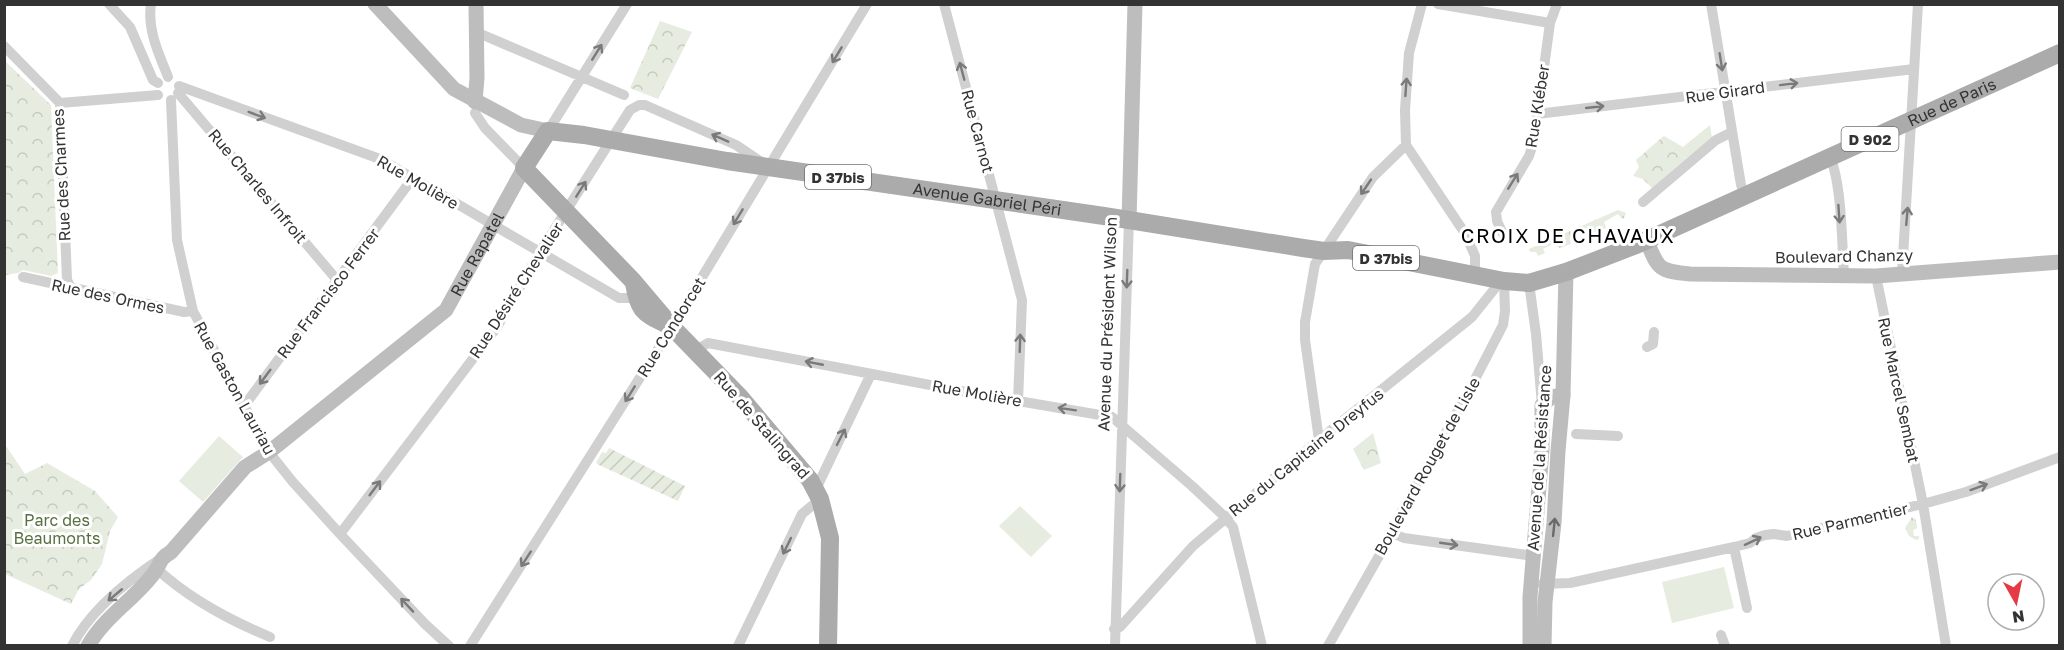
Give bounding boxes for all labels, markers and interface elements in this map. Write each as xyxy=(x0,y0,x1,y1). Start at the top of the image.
one-way arrow xyxy=(592,44,604,61)
one-way arrow xyxy=(831,46,843,63)
one-way arrow xyxy=(1715,52,1726,72)
one-way arrow xyxy=(956,62,967,81)
street label: Rue Kléber xyxy=(1521,63,1553,149)
street label: Rue de Paris xyxy=(1904,73,1999,131)
one-way arrow xyxy=(1401,77,1412,97)
street label: Rue Girard xyxy=(1684,77,1766,107)
one-way arrow xyxy=(1778,78,1798,89)
street label: Rue Carnot xyxy=(957,87,999,175)
one-way arrow xyxy=(1585,102,1605,113)
street label: Rue des Charmes xyxy=(48,108,74,242)
one-way arrow xyxy=(247,110,266,121)
street label: Rue Charles Infroit xyxy=(204,125,312,247)
road number: D 902 xyxy=(1842,127,1898,151)
one-way arrow xyxy=(711,132,729,143)
street label: Rue Molière xyxy=(374,151,462,213)
road number: D 37bis xyxy=(805,165,871,189)
one-way arrow xyxy=(1507,173,1520,190)
street label: Avenue Gabriel Péri xyxy=(912,178,1063,220)
one-way arrow xyxy=(1360,179,1372,195)
one-way arrow xyxy=(575,181,587,198)
one-way arrow xyxy=(1834,204,1845,224)
one-way arrow xyxy=(1901,206,1912,226)
one-way arrow xyxy=(732,208,744,225)
street label: Rue Rapatel xyxy=(446,209,508,300)
street label: Avenue du Président Wilson xyxy=(1093,216,1121,432)
street label: Rue Désiré Chevalier xyxy=(465,218,567,362)
district label: CROIX DE CHAVAUX xyxy=(1461,223,1675,247)
street label: Rue Francisco Ferrer xyxy=(272,224,384,362)
street label: Boulevard Chanzy xyxy=(1775,245,1913,267)
road number: D 37bis xyxy=(1353,246,1419,270)
one-way arrow xyxy=(1121,268,1132,288)
street label: Rue Condorcet xyxy=(632,273,710,381)
street label: Rue des Ormes xyxy=(50,274,166,318)
street label: Rue Marcel Sembat xyxy=(1874,315,1924,465)
street label: Rue Gaston Lauriau xyxy=(190,318,280,458)
one-way arrow xyxy=(1015,333,1026,353)
one-way arrow xyxy=(805,357,824,368)
street label: Avenue de la Résistance xyxy=(1523,364,1555,552)
street label: Rue de Stalingrad xyxy=(710,367,814,483)
one-way arrow xyxy=(259,369,271,385)
street label: Boulevard Rouget de Lisle xyxy=(1370,374,1484,558)
street label: Rue Molière xyxy=(930,375,1024,411)
street label: Rue du Capitaine Dreyfus xyxy=(1225,383,1387,521)
one-way arrow xyxy=(623,385,635,402)
one-way arrow xyxy=(1058,403,1078,414)
one-way arrow xyxy=(836,428,848,446)
one-way arrow xyxy=(1114,473,1126,493)
one-way arrow xyxy=(369,480,381,496)
one-way arrow xyxy=(1969,481,1988,492)
street label: Rue Parmentier xyxy=(1790,498,1910,544)
park label: Parc des Beaumonts xyxy=(13,510,101,548)
one-way arrow xyxy=(1549,517,1560,537)
one-way arrow xyxy=(1743,534,1761,546)
one-way arrow xyxy=(780,536,792,554)
one-way arrow xyxy=(1439,539,1459,550)
one-way arrow xyxy=(520,550,532,567)
north arrow xyxy=(1986,572,2046,632)
one-way arrow xyxy=(108,588,123,602)
one-way arrow xyxy=(400,598,414,613)
text: N xyxy=(2011,606,2026,628)

